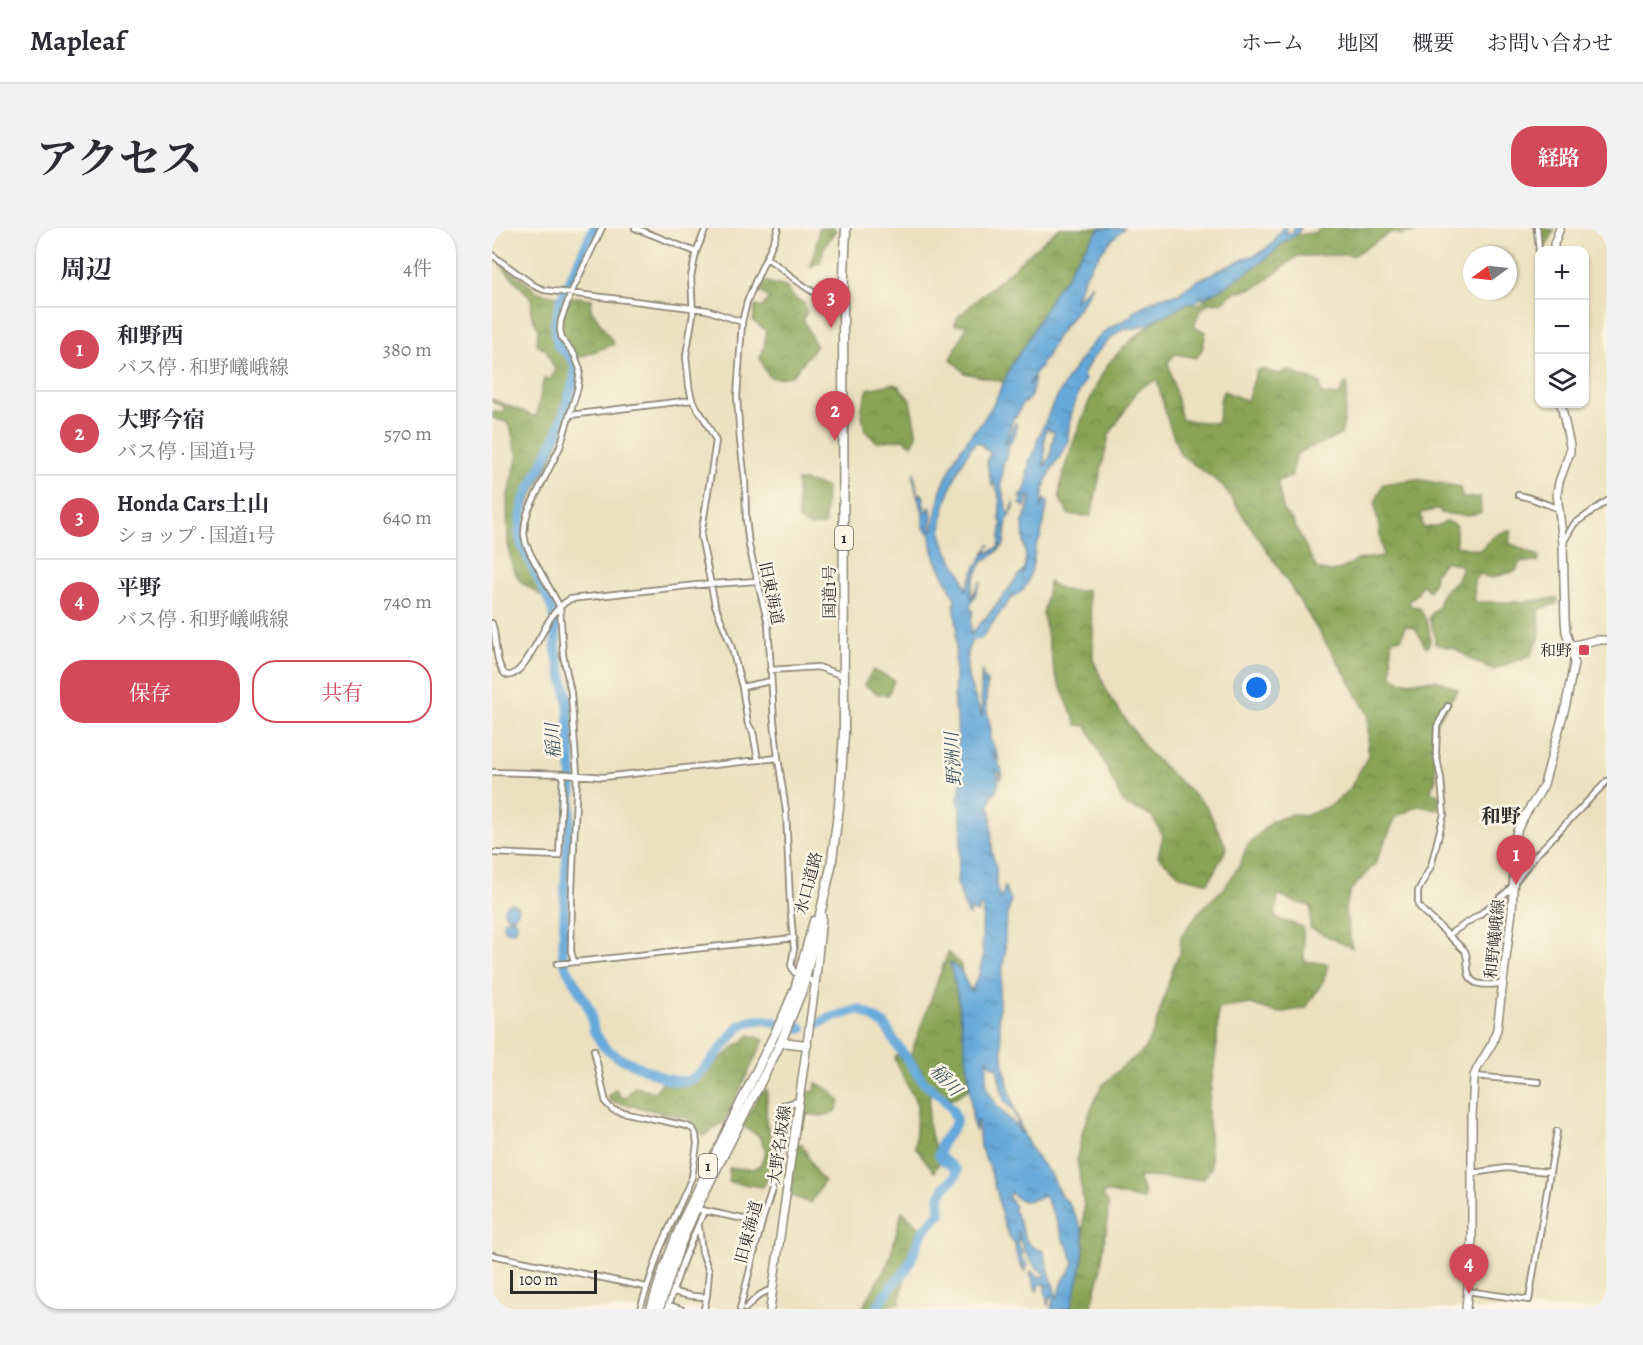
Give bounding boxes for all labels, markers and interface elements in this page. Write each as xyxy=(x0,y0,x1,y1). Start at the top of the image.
text: Mapleaf xyxy=(30,22,125,60)
text: ホーム xyxy=(1241,29,1304,57)
text: 地図 xyxy=(1337,29,1379,57)
text: 概要 xyxy=(1412,29,1454,57)
text: お問い合わせ xyxy=(1487,29,1613,57)
button: 経路 xyxy=(1511,126,1607,187)
text: アクセス xyxy=(36,130,203,187)
north arrow xyxy=(1463,246,1517,300)
map controls xyxy=(1535,246,1589,408)
button: + xyxy=(1535,246,1589,300)
text: 周辺 xyxy=(60,252,112,287)
text: 4件 xyxy=(403,255,432,282)
pin: 3 xyxy=(812,279,850,328)
button: − xyxy=(1535,300,1589,354)
text: 和野西 xyxy=(117,321,183,351)
text: 1 xyxy=(76,336,83,363)
text: 380 m xyxy=(383,336,432,363)
text: バス停 · 和野嶬峨線 xyxy=(117,354,289,381)
button: layers xyxy=(1535,354,1589,408)
pin: 2 xyxy=(816,392,854,441)
text: 大野今宿 xyxy=(117,405,205,435)
text: 2 xyxy=(75,420,84,447)
text: 570 m xyxy=(384,420,432,447)
text: バス停 · 国道1号 xyxy=(117,438,256,465)
text: Honda Cars土山 xyxy=(117,489,269,519)
text: 3 xyxy=(75,504,84,531)
text: 640 m xyxy=(382,504,432,531)
text: ショップ · 国道1号 xyxy=(117,522,275,549)
road number: 1 xyxy=(835,526,853,550)
street label: 旧東海道 xyxy=(754,560,788,627)
street label: 国道1号 xyxy=(819,565,841,619)
text: 平野 xyxy=(117,573,161,603)
text: 4 xyxy=(75,588,84,615)
text: 740 m xyxy=(383,588,432,615)
text: バス停 · 和野嶬峨線 xyxy=(117,606,289,633)
place label: 和野 xyxy=(1540,640,1572,662)
marker: 和野 xyxy=(1577,643,1591,657)
button: 保存 xyxy=(60,660,240,723)
button: 共有 xyxy=(252,660,432,723)
your location xyxy=(1242,673,1271,702)
water label: 稲川 xyxy=(540,720,566,760)
water label: 野洲川 xyxy=(939,729,966,787)
district label: 和野 xyxy=(1481,803,1521,830)
pin: 1 xyxy=(1496,836,1536,885)
street label: 水口道路 xyxy=(790,849,828,917)
street label: 和野嶬峨線 xyxy=(1480,898,1510,980)
water label: 稲川 xyxy=(925,1059,968,1103)
street label: 大野名坂線 xyxy=(764,1104,796,1186)
road number: 1 xyxy=(699,1154,717,1178)
street label: 旧東海道 xyxy=(730,1198,768,1266)
pin: 4 xyxy=(1450,1244,1488,1294)
scale bar xyxy=(510,1267,597,1294)
text: 100 m xyxy=(519,1269,558,1291)

